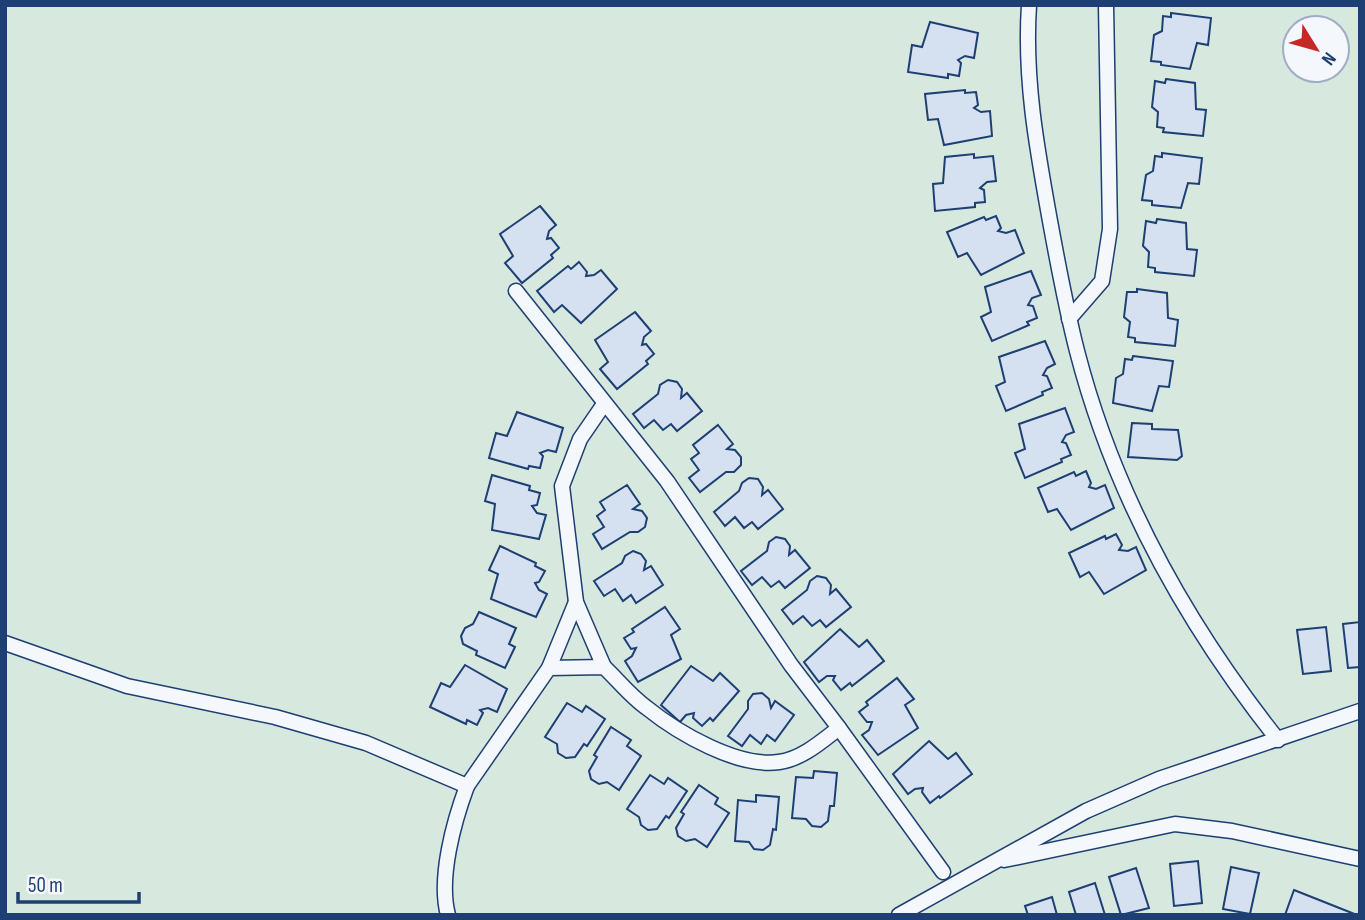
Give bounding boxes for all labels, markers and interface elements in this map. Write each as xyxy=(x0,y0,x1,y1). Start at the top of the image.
north arrow xyxy=(1281,14,1351,84)
text: N xyxy=(1316,47,1341,69)
scale bar xyxy=(18,860,138,904)
text: 50 m xyxy=(28,873,63,898)

